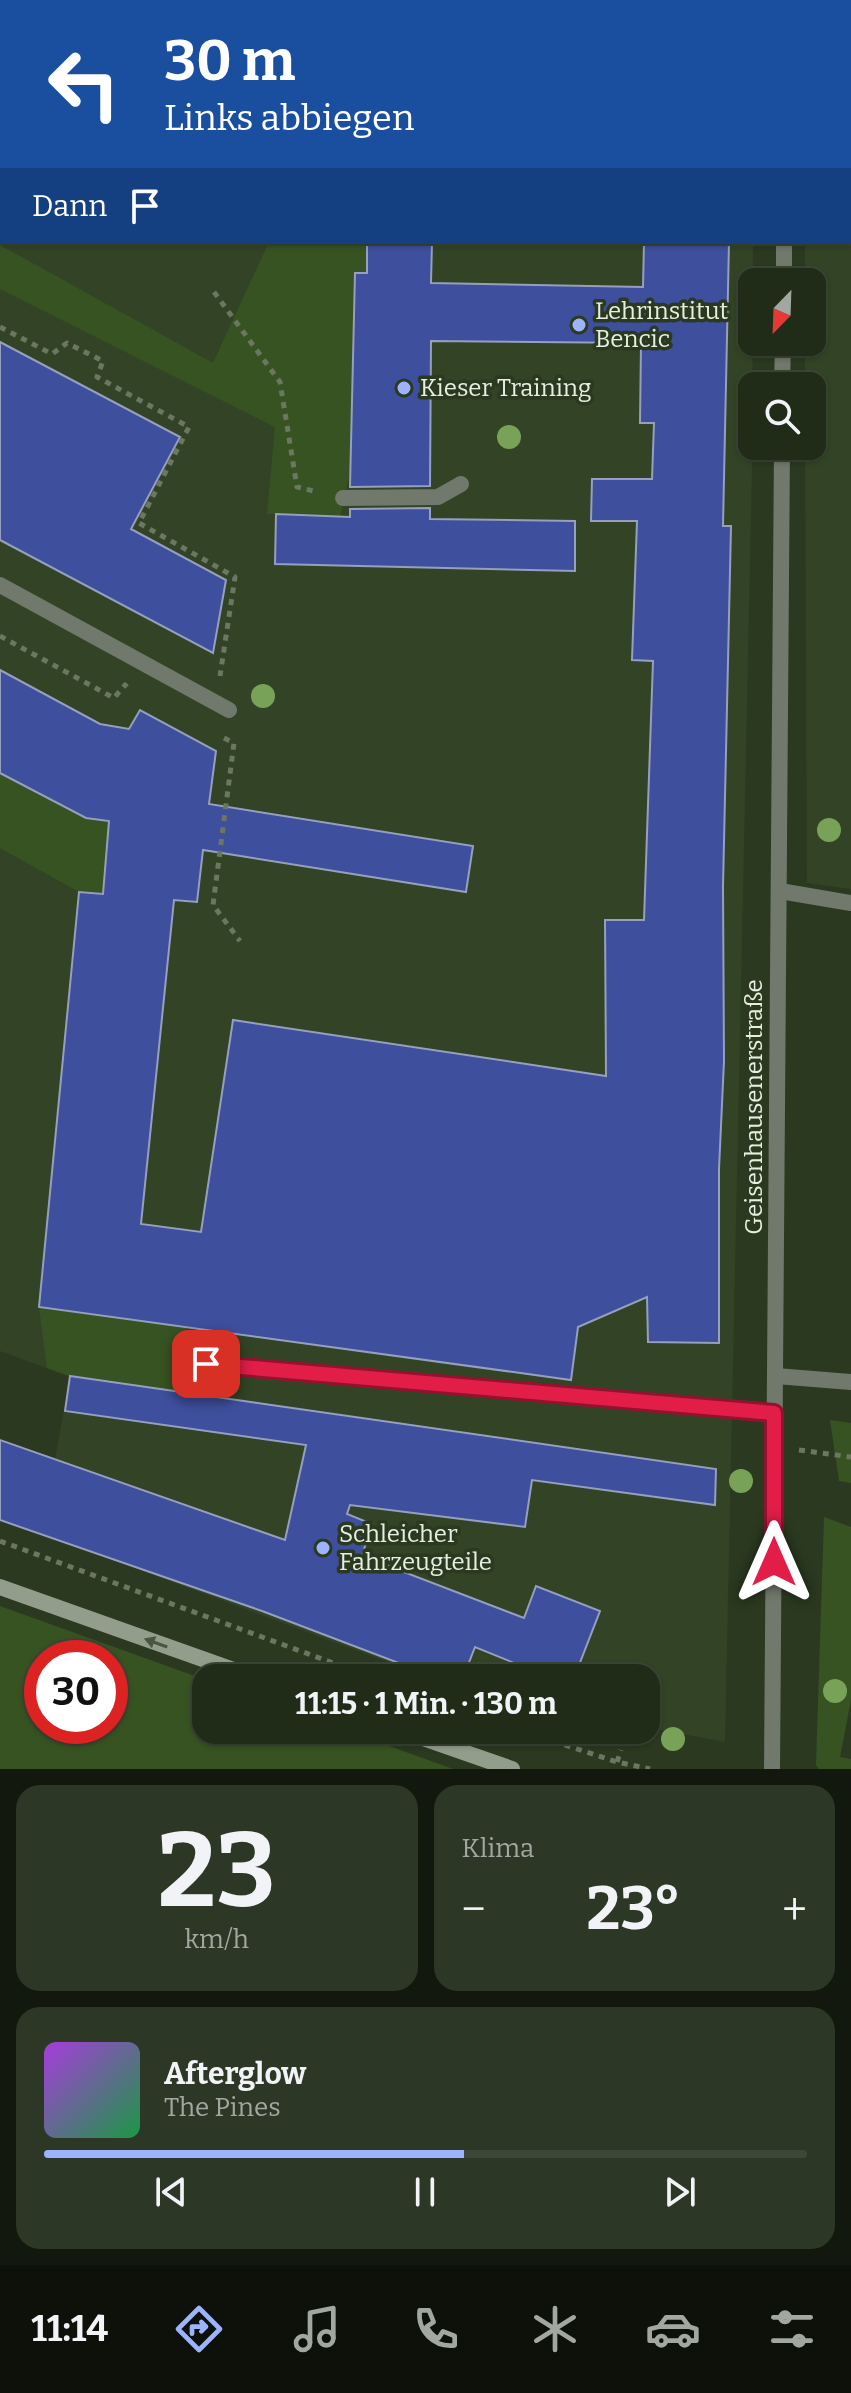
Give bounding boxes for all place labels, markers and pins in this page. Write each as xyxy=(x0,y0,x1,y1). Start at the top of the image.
place label: Lehrinstitut Bencic xyxy=(595,297,729,353)
marker: Lehrinstitut Bencic xyxy=(570,316,588,334)
place label: Kieser Training xyxy=(420,374,591,402)
marker: Kieser Training xyxy=(395,379,413,397)
pin xyxy=(172,1330,240,1398)
place label: Schleicher Fahrzeugteile xyxy=(339,1520,492,1576)
marker: Schleicher Fahrzeugteile xyxy=(314,1539,332,1557)

